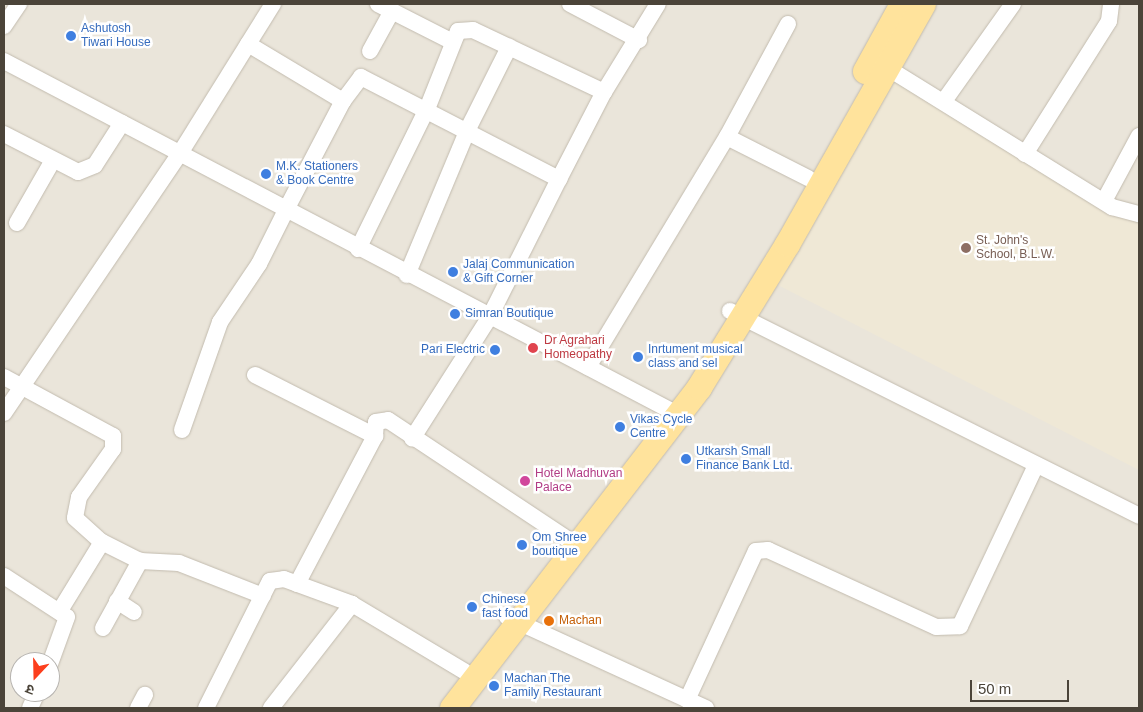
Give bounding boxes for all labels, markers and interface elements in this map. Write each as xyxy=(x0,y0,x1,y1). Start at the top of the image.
place label: Ashutosh Tiwari House xyxy=(81,22,151,50)
marker: Ashutosh Tiwari House xyxy=(65,30,77,42)
place label: M.K. Stationers & Book Centre xyxy=(276,160,358,188)
marker: M.K. Stationers & Book Centre xyxy=(260,168,272,180)
place label: St. John's School, B.L.W. xyxy=(976,234,1055,262)
marker: St. John's School, B.L.W. xyxy=(960,242,972,254)
place label: Jalaj Communication & Gift Corner xyxy=(463,258,574,286)
marker: Jalaj Communication & Gift Corner xyxy=(447,266,459,278)
place label: Simran Boutique xyxy=(465,307,554,321)
marker: Simran Boutique xyxy=(449,308,461,320)
place label: Dr Agrahari Homeopathy xyxy=(544,334,612,362)
marker: Dr Agrahari Homeopathy xyxy=(526,341,540,355)
place label: Pari Electric xyxy=(421,343,485,357)
place label: Inrtument musical class and sel xyxy=(648,343,743,371)
marker: Pari Electric xyxy=(489,344,501,356)
marker: Inrtument musical class and sel xyxy=(632,351,644,363)
place label: Vikas Cycle Centre xyxy=(630,413,692,441)
marker: Vikas Cycle Centre xyxy=(614,421,626,433)
place label: Utkarsh Small Finance Bank Ltd. xyxy=(696,445,793,473)
marker: Utkarsh Small Finance Bank Ltd. xyxy=(680,453,692,465)
place label: Hotel Madhuvan Palace xyxy=(535,467,622,495)
marker: Hotel Madhuvan Palace xyxy=(519,475,531,487)
place label: Om Shree boutique xyxy=(532,531,587,559)
marker: Om Shree boutique xyxy=(516,539,528,551)
place label: Chinese fast food xyxy=(482,593,528,621)
marker: Chinese fast food xyxy=(466,601,478,613)
place label: Machan xyxy=(559,614,602,628)
marker: Machan xyxy=(543,615,555,627)
north arrow xyxy=(10,652,60,702)
scale bar xyxy=(973,670,1072,702)
place label: Machan The Family Restaurant xyxy=(504,672,601,700)
marker: Machan The Family Restaurant xyxy=(488,680,500,692)
text: 50 m xyxy=(978,680,1011,697)
text: उ xyxy=(23,681,37,699)

